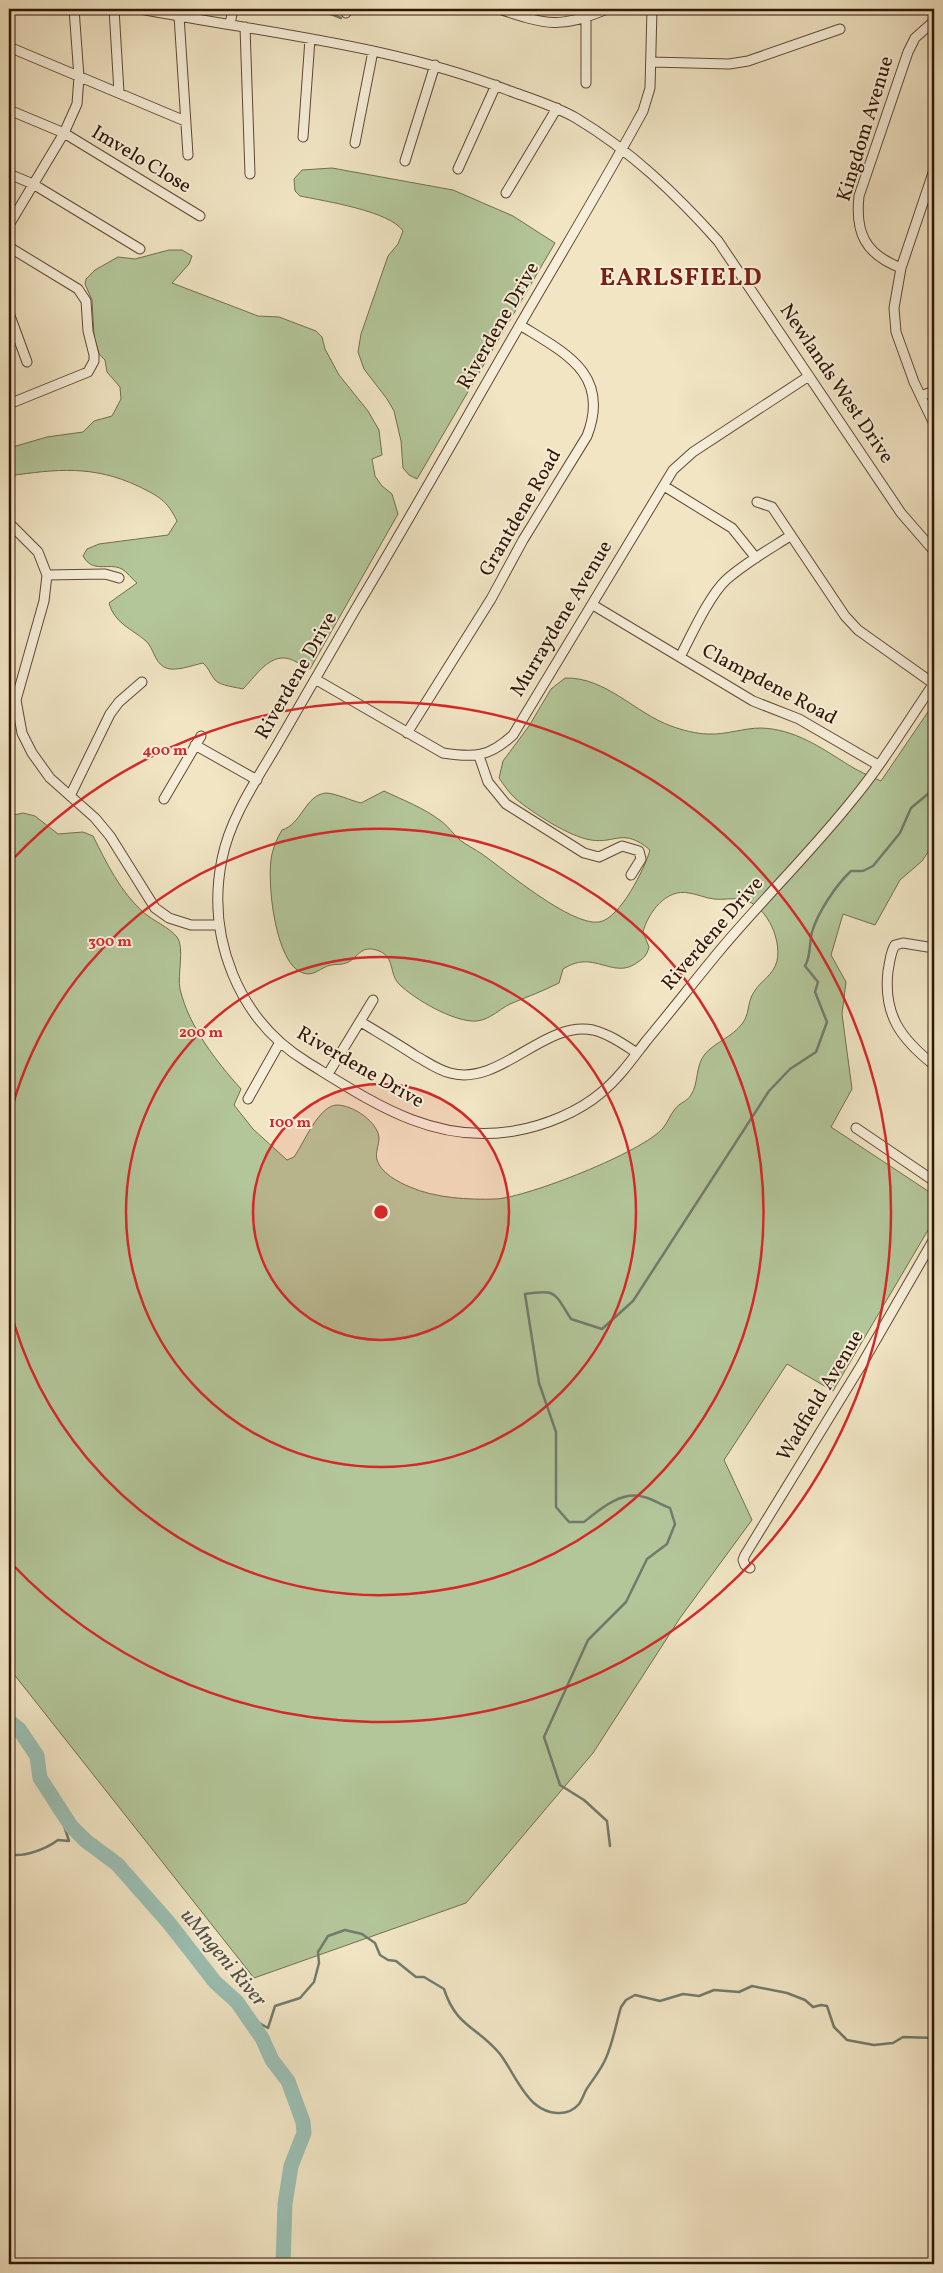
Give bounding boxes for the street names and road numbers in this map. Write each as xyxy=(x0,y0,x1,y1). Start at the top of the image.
street label: Kingdom Avenue xyxy=(831,53,901,205)
street label: Imvelo Close xyxy=(86,119,196,201)
street label: Riverdene Drive xyxy=(451,257,547,395)
street label: Newlands West Drive xyxy=(772,299,900,469)
street label: Grantdene Road xyxy=(473,444,569,582)
street label: Murraydene Avenue xyxy=(504,536,620,702)
street label: Riverdene Drive xyxy=(249,607,345,745)
street label: Clampdene Road xyxy=(696,638,842,732)
street label: Riverdene Drive xyxy=(656,871,770,997)
street label: Riverdene Drive xyxy=(291,1020,429,1116)
street label: Wadfield Avenue xyxy=(771,1325,871,1467)

